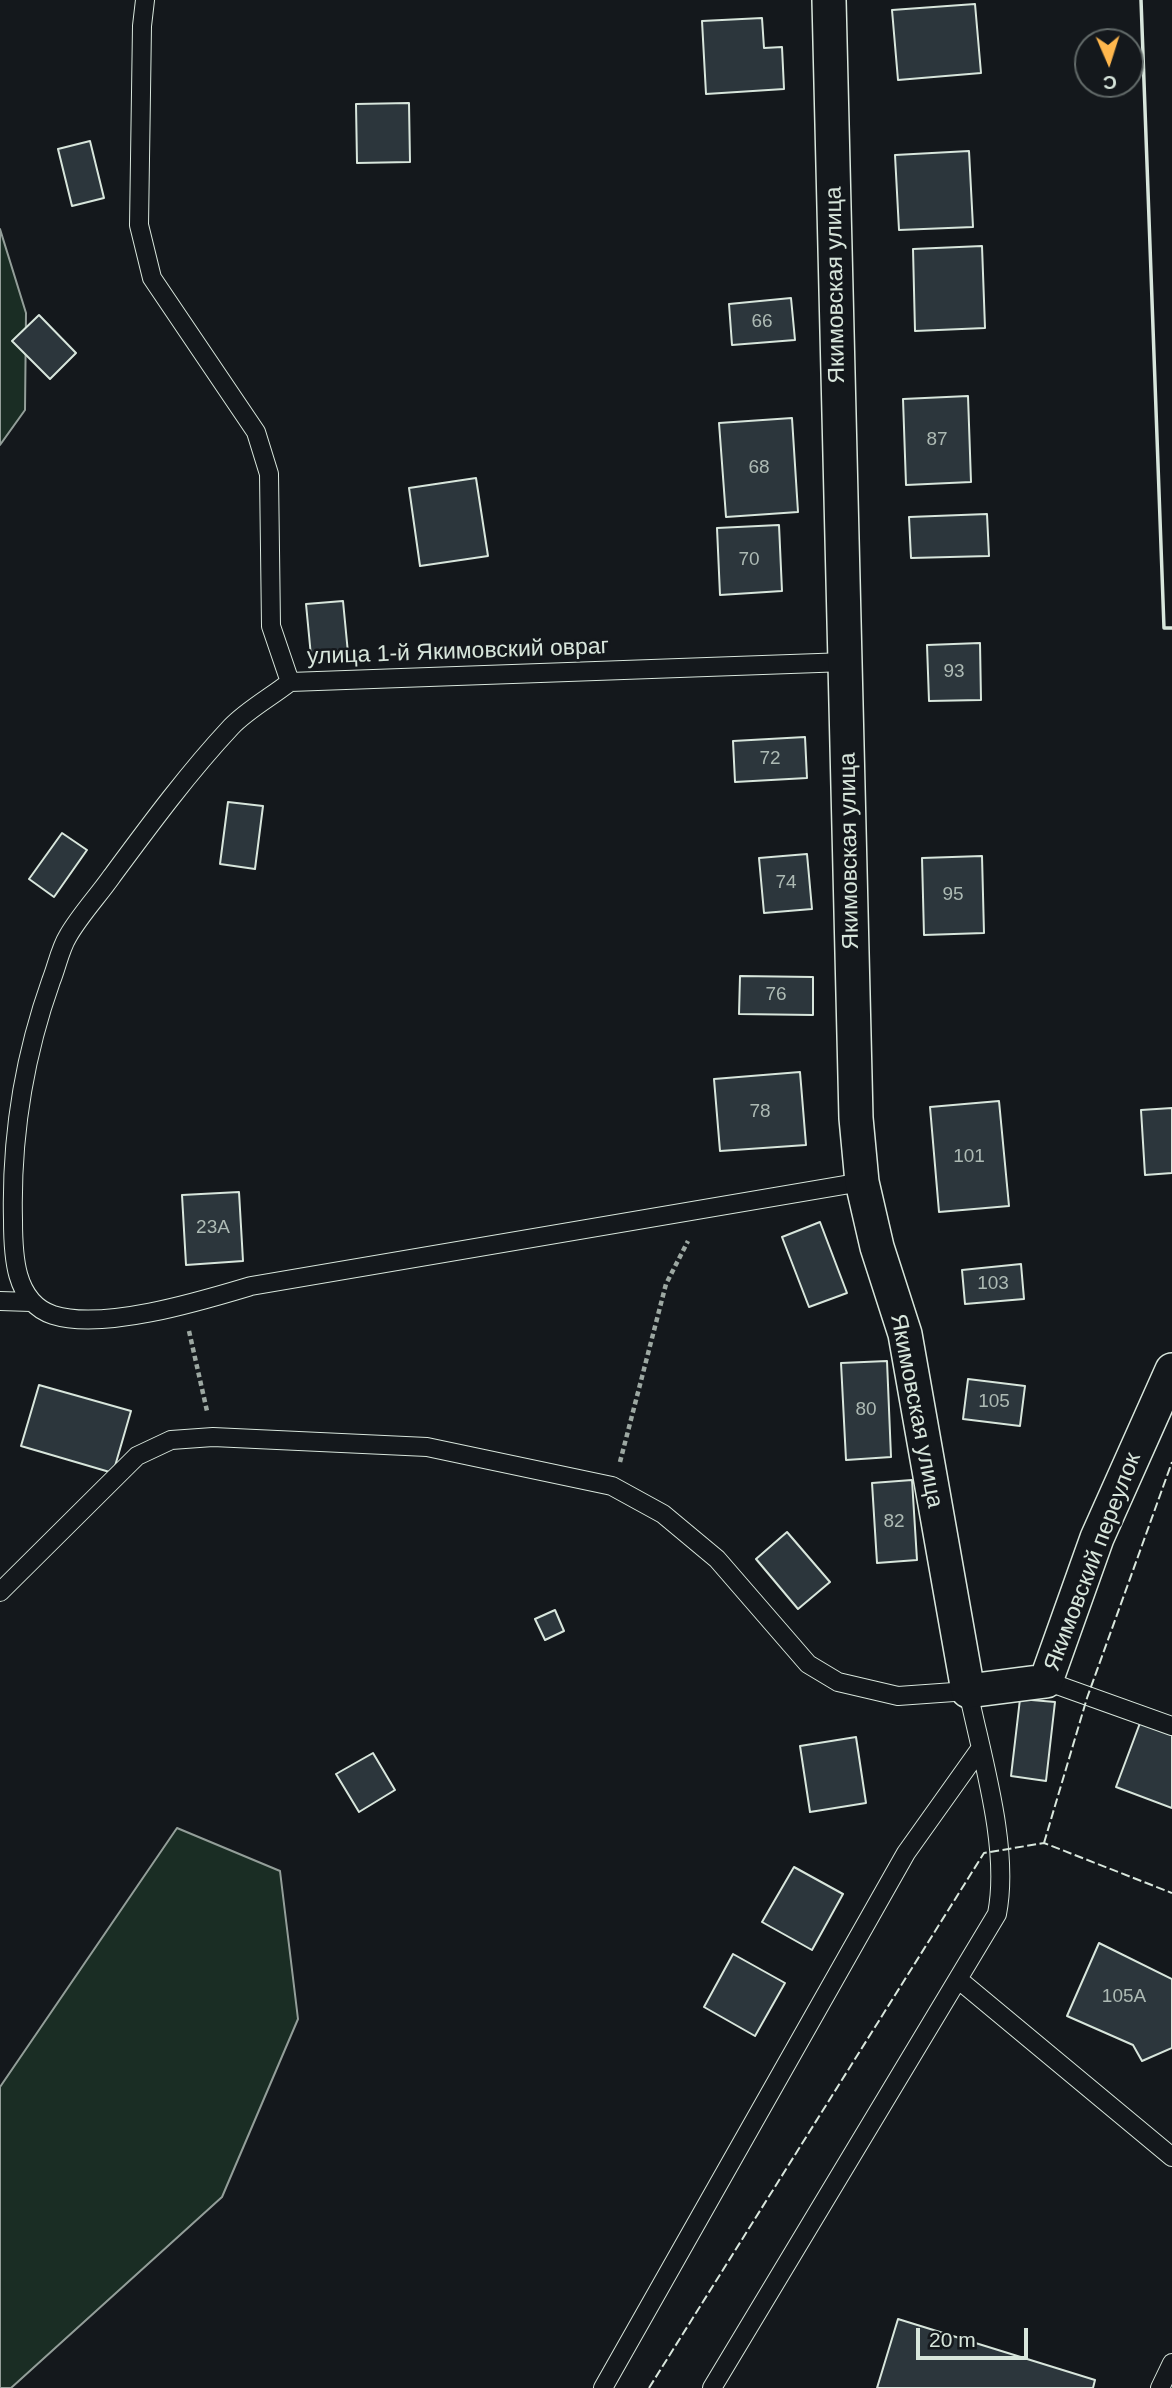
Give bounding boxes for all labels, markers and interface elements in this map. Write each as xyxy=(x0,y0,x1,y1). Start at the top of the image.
north arrow xyxy=(1074,28,1144,98)
text: С xyxy=(1103,72,1117,93)
street label: Якимовская улица xyxy=(820,186,852,384)
house number: 66 xyxy=(751,311,773,333)
house number: 87 xyxy=(926,429,948,451)
house number: 68 xyxy=(748,457,770,479)
house number: 70 xyxy=(738,549,760,571)
street label: улица 1-й Якимовский овраг xyxy=(307,633,609,671)
house number: 93 xyxy=(943,661,965,683)
house number: 72 xyxy=(759,748,781,770)
street label: Якимовская улица xyxy=(834,752,866,950)
house number: 74 xyxy=(775,872,797,894)
house number: 95 xyxy=(942,884,964,906)
house number: 76 xyxy=(765,984,787,1006)
house number: 78 xyxy=(749,1101,771,1123)
house number: 101 xyxy=(953,1146,985,1168)
house number: 23А xyxy=(196,1217,230,1239)
house number: 103 xyxy=(977,1273,1009,1295)
street label: Якимовская улица xyxy=(884,1312,948,1510)
house number: 105 xyxy=(978,1391,1010,1413)
house number: 80 xyxy=(855,1399,877,1421)
street label: Якимовский переулок xyxy=(1039,1449,1147,1675)
house number: 82 xyxy=(883,1511,905,1533)
house number: 105А xyxy=(1102,1986,1146,2008)
scale bar xyxy=(920,2314,1032,2358)
text: 20 m xyxy=(929,2328,976,2351)

